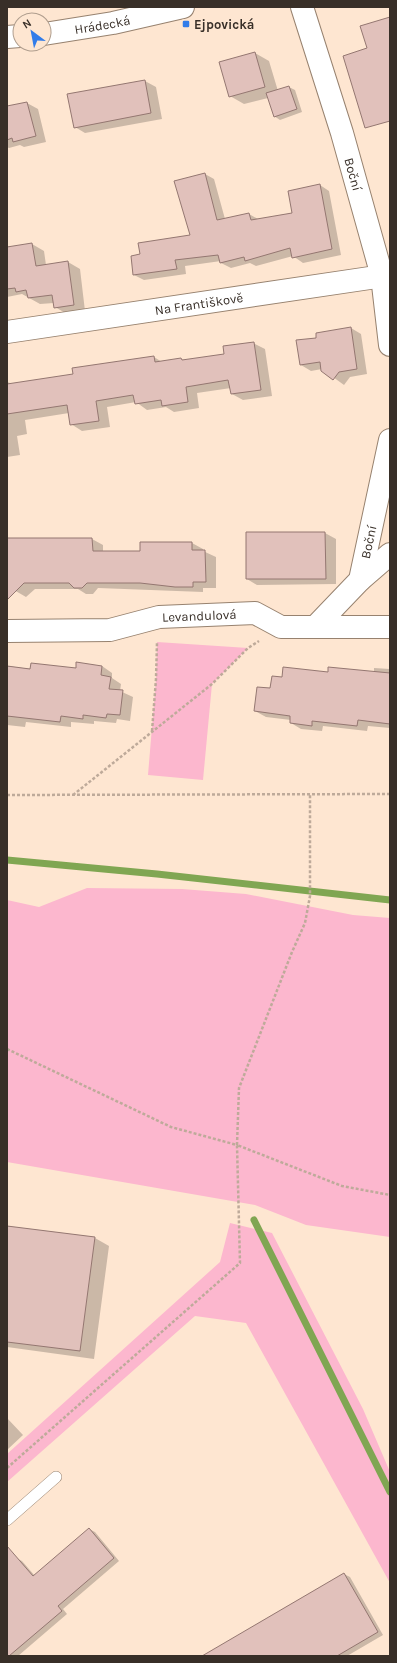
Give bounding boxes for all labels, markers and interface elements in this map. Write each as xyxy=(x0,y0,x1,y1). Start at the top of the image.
north arrow xyxy=(12,12,52,52)
street label: Hrádecká xyxy=(73,12,132,37)
text: N xyxy=(20,16,34,32)
place label: Ejpovická xyxy=(194,17,254,32)
marker: Ejpovická xyxy=(181,19,191,29)
street label: Boční xyxy=(341,156,365,193)
street label: Na Františkově xyxy=(154,290,244,318)
street label: Boční xyxy=(358,524,380,560)
street label: Levandulová xyxy=(162,607,237,625)

